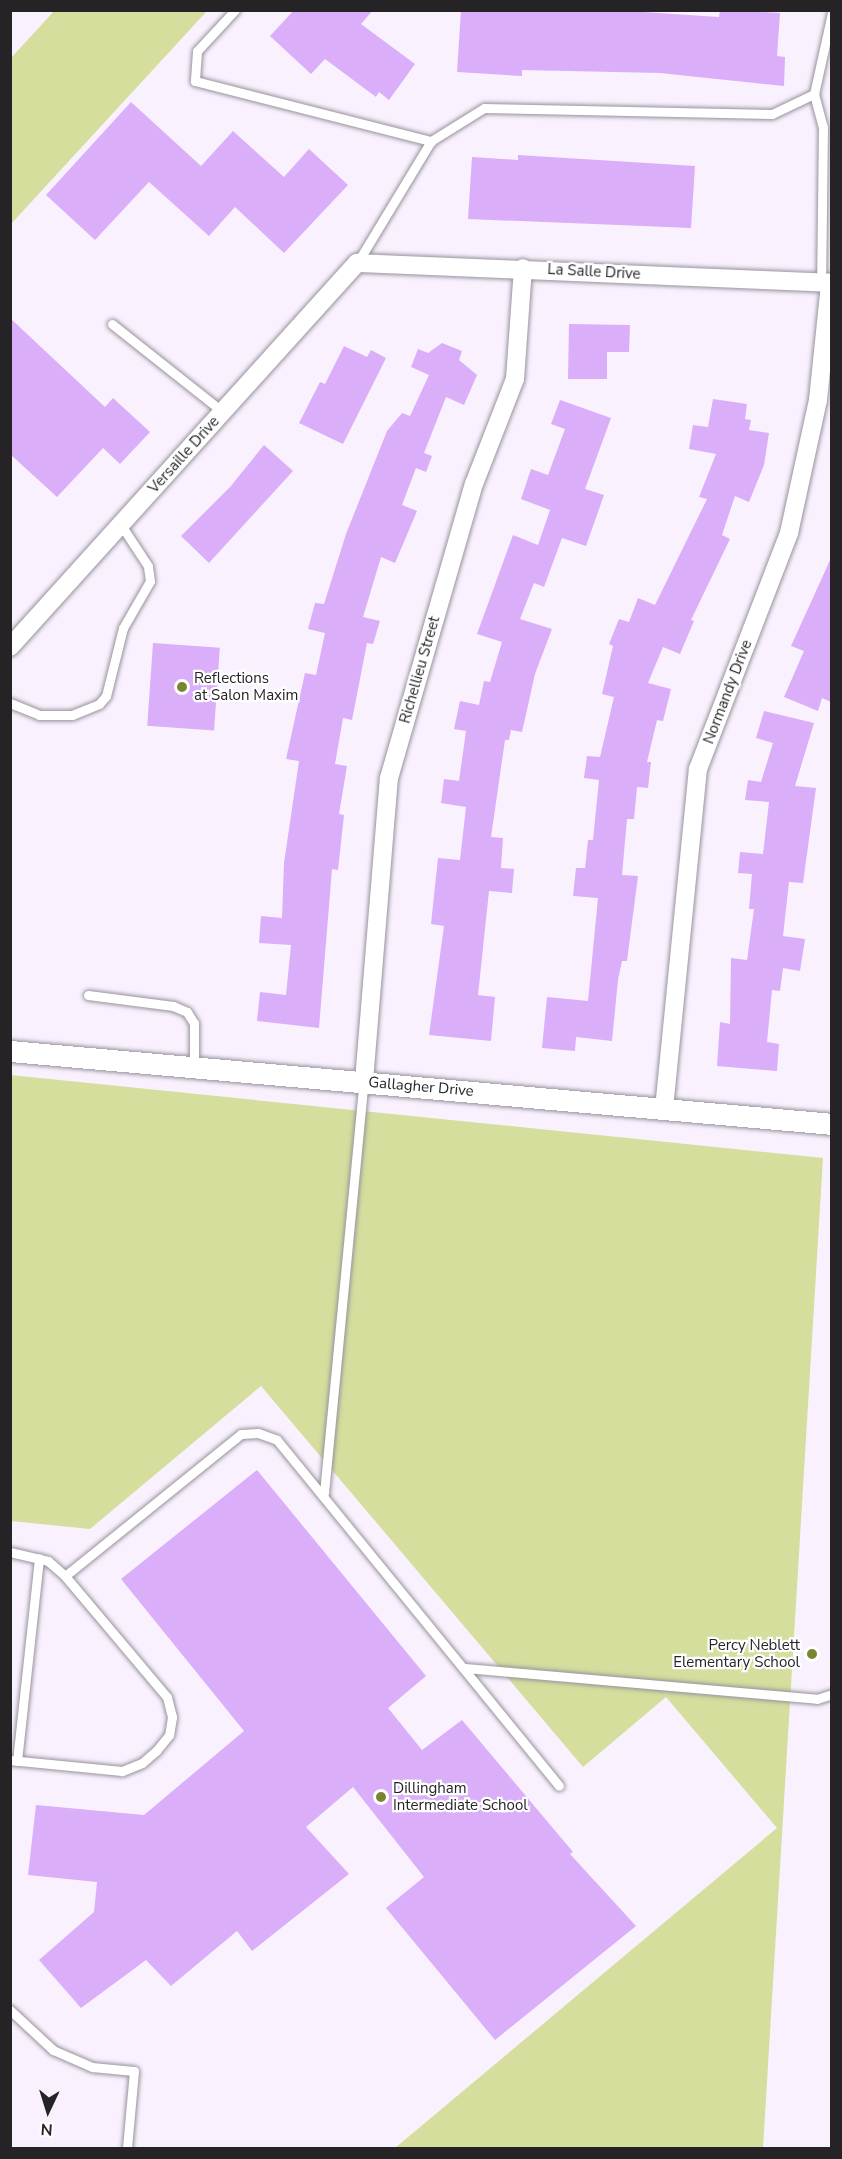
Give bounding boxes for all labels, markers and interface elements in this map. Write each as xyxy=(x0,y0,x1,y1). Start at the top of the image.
street label: La Salle Drive xyxy=(547,261,641,283)
street label: Versaille Drive xyxy=(145,413,223,497)
street label: Richellieu Street xyxy=(396,614,444,726)
street label: Normandy Drive xyxy=(700,637,756,747)
place label: Reflections at Salon Maxim xyxy=(194,669,298,704)
marker: Reflections at Salon Maxim xyxy=(175,680,189,694)
street label: Gallagher Drive xyxy=(368,1073,474,1101)
place label: Percy Neblett Elementary School xyxy=(673,1636,800,1671)
marker: Percy Neblett Elementary School xyxy=(805,1647,819,1661)
place label: Dillingham Intermediate School xyxy=(393,1779,528,1814)
marker: Dillingham Intermediate School xyxy=(374,1790,388,1804)
north arrow xyxy=(18,2081,78,2141)
text: N xyxy=(40,2118,53,2140)

